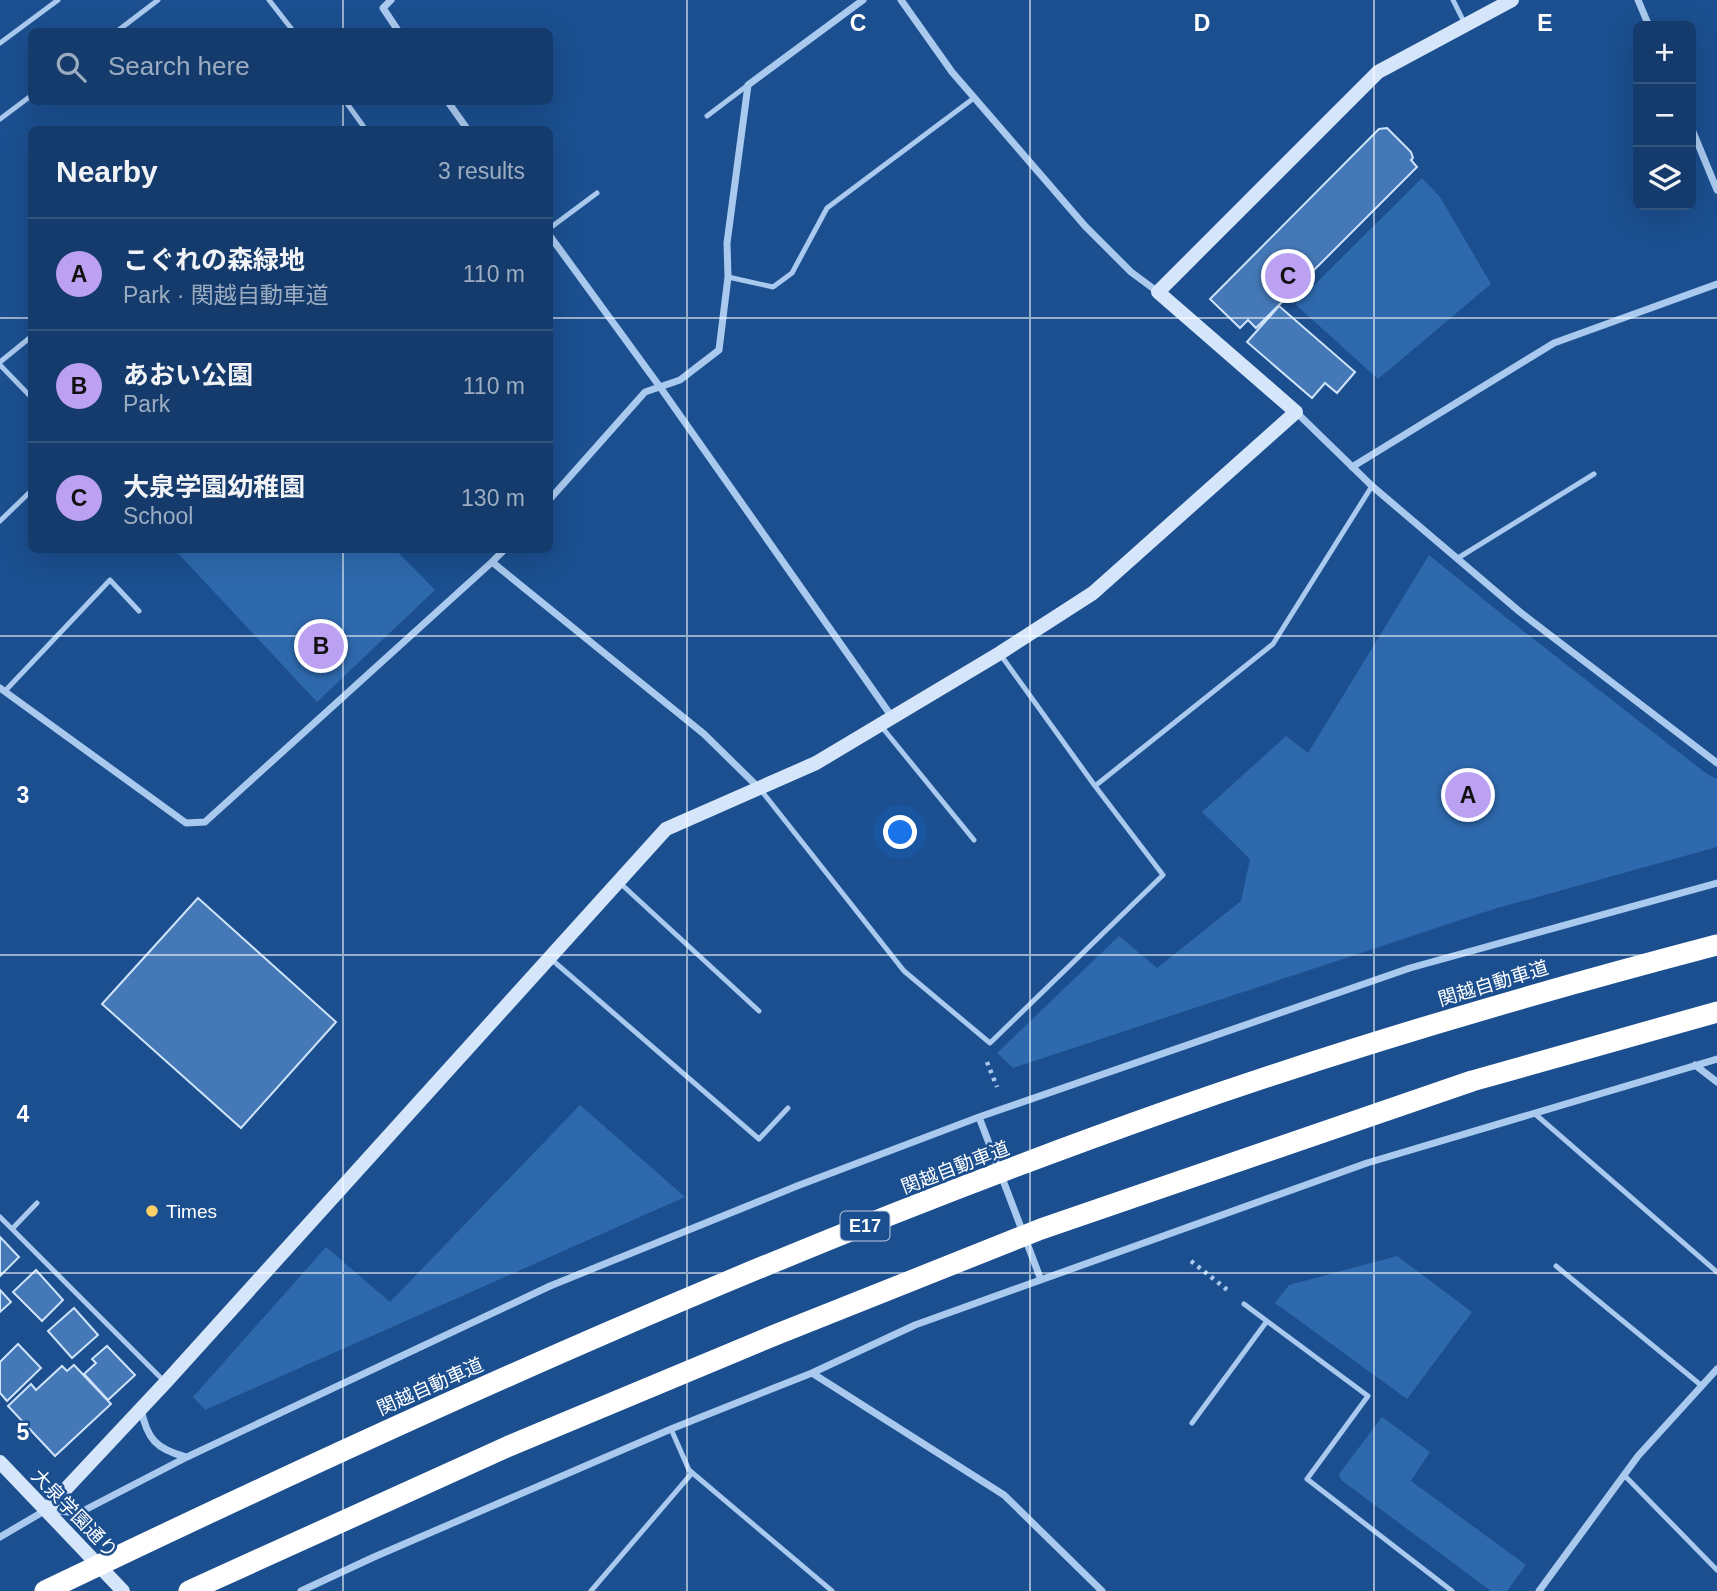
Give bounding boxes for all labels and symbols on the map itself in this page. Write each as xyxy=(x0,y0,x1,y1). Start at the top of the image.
text: C xyxy=(850,10,866,36)
text: D xyxy=(1194,10,1210,36)
text: E xyxy=(1537,10,1553,36)
pin: C xyxy=(1265,250,1311,302)
pin: B xyxy=(298,620,344,672)
pin: A xyxy=(1445,769,1491,821)
text: 3 xyxy=(17,782,29,808)
your location xyxy=(883,815,917,849)
street label: 関越自動車道 xyxy=(1436,957,1551,1010)
text: 4 xyxy=(17,1101,30,1127)
street label: 関越自動車道 xyxy=(898,1137,1012,1198)
place label: Times xyxy=(166,1201,217,1222)
marker: Times xyxy=(144,1203,160,1219)
road number: E17 xyxy=(840,1212,890,1240)
street label: 関越自動車道 xyxy=(374,1354,487,1419)
text: 5 xyxy=(17,1419,30,1445)
street label: 大泉学園通り xyxy=(27,1465,122,1562)

